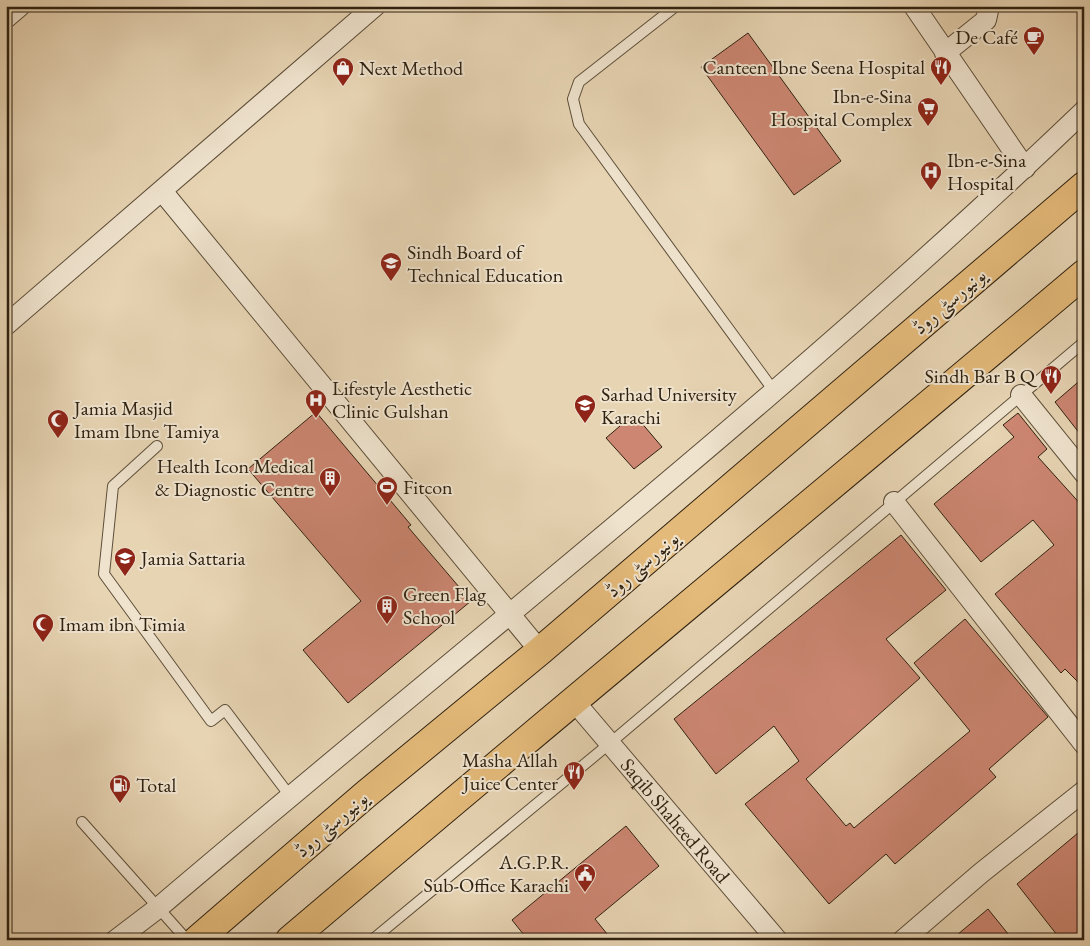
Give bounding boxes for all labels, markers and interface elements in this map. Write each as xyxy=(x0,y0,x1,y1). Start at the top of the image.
place label: De Café xyxy=(955,24,1018,50)
cafe icon: De Café xyxy=(1022,25,1046,56)
place label: Canteen Ibne Seena Hospital xyxy=(702,54,925,80)
place label: Next Method xyxy=(359,55,464,81)
restaurant icon: Canteen Ibne Seena Hospital xyxy=(929,55,953,86)
shop icon: Next Method xyxy=(331,56,355,87)
place label: Ibn-e-Sina Hospital Complex xyxy=(770,83,912,132)
supermarket icon: Ibn-e-Sina Hospital Complex xyxy=(916,96,940,127)
place label: Ibn-e-Sina Hospital xyxy=(947,147,1026,196)
hospital icon: Ibn-e-Sina Hospital xyxy=(919,160,943,191)
place label: Sindh Board of Technical Education xyxy=(407,239,564,288)
school or university icon: Sindh Board of Technical Education xyxy=(379,251,403,282)
street label: یونیورسٹی روڈ xyxy=(907,261,993,342)
place label: Sindh Bar B Q xyxy=(924,363,1038,389)
restaurant icon: Sindh Bar B Q xyxy=(1039,364,1063,395)
place label: Lifestyle Aesthetic Clinic Gulshan xyxy=(332,375,472,424)
place label: Sarhad University Karachi xyxy=(601,381,737,430)
hospital icon: Lifestyle Aesthetic Clinic Gulshan xyxy=(304,388,328,419)
school or university icon: Sarhad University Karachi xyxy=(573,393,597,424)
place label: Jamia Masjid Imam Ibne Tamiya xyxy=(72,395,220,444)
mosque icon: Jamia Masjid Imam Ibne Tamiya xyxy=(46,408,70,439)
place label: Health Icon Medical & Diagnostic Centre xyxy=(155,453,314,502)
building icon: Health Icon Medical & Diagnostic Centre xyxy=(318,466,342,497)
place label: Fitcon xyxy=(403,474,453,500)
sports icon: Fitcon xyxy=(375,475,399,506)
street label: یونیورسٹی روڈ xyxy=(600,524,686,605)
place label: Jamia Sattaria xyxy=(139,545,246,571)
school or university icon: Jamia Sattaria xyxy=(113,546,137,577)
place label: Green Flag School xyxy=(403,581,486,630)
building icon: Green Flag School xyxy=(375,594,399,625)
place label: Imam ibn Timia xyxy=(59,611,185,637)
mosque icon: Imam ibn Timia xyxy=(31,612,55,643)
place label: Masha Allah Juice Center xyxy=(461,747,558,796)
street label: Saqib Shaheed Road xyxy=(615,752,736,889)
restaurant icon: Masha Allah Juice Center xyxy=(562,760,586,791)
place label: Total xyxy=(136,772,176,798)
fuel station icon: Total xyxy=(108,773,132,804)
street label: یونیورسٹی روڈ xyxy=(289,784,375,865)
place label: A.G.P.R. Sub-Office Karachi xyxy=(423,849,569,898)
public building icon: A.G.P.R. Sub-Office Karachi xyxy=(573,862,597,893)

